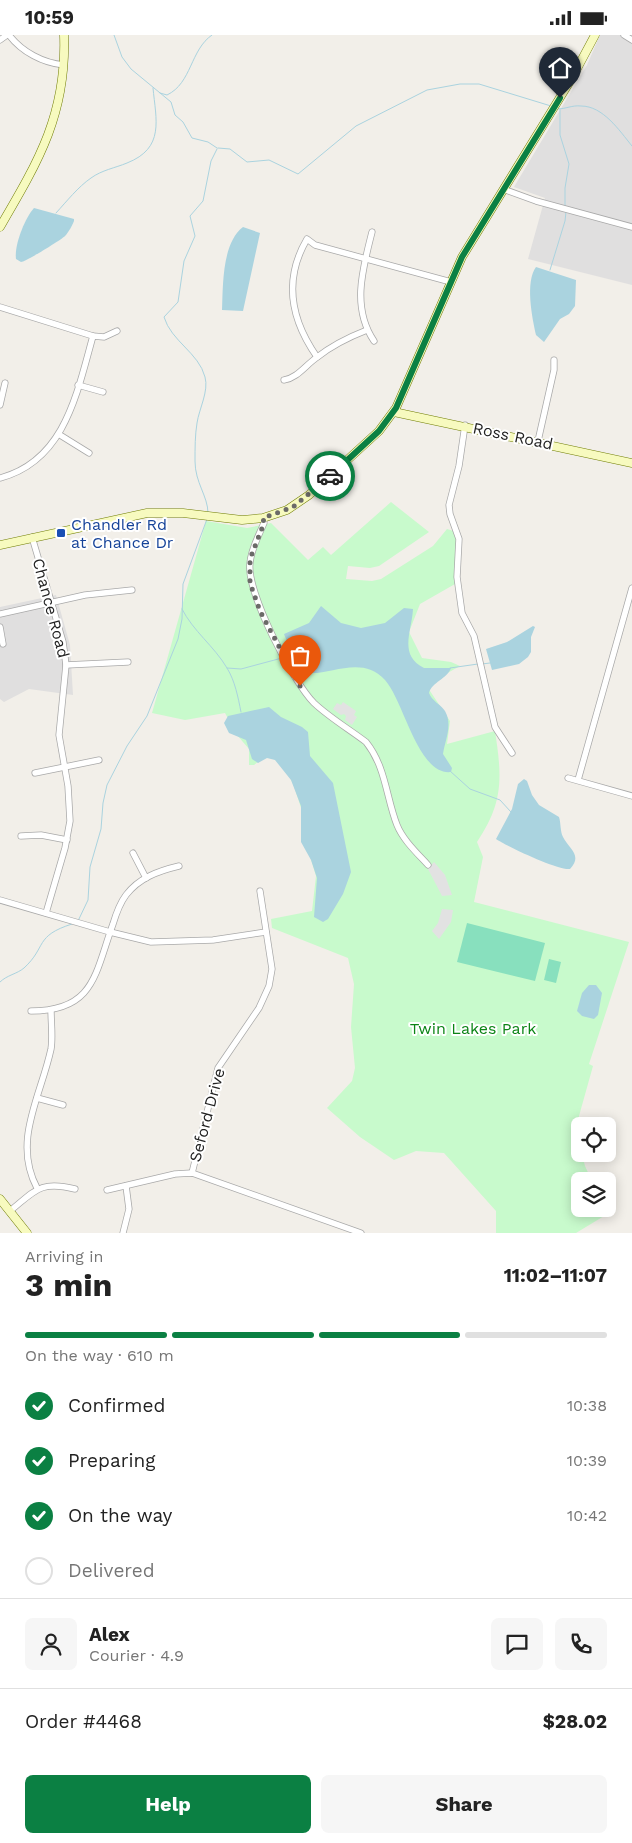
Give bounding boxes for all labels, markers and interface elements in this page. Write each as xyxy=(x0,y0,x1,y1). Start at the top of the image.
text: 10:59 xyxy=(25,6,74,29)
pin xyxy=(539,47,581,98)
icon: home xyxy=(546,54,574,82)
street label: Ross Road xyxy=(471,418,555,454)
courier xyxy=(305,451,355,501)
icon: car xyxy=(316,462,344,490)
place label: Chandler Rd at Chance Dr xyxy=(71,515,174,552)
marker: Chandler Rd at Chance Dr xyxy=(55,527,67,539)
street label: Chance Road xyxy=(29,556,73,660)
pin xyxy=(279,635,321,686)
icon: bag xyxy=(286,642,314,670)
park label: Twin Lakes Park xyxy=(410,1019,536,1038)
street label: Seford Drive xyxy=(185,1066,229,1164)
map controls xyxy=(571,1117,616,1217)
button: locate xyxy=(571,1117,616,1162)
button: layers xyxy=(571,1172,616,1217)
text: Arriving in xyxy=(25,1247,103,1266)
text: 11:02–11:07 xyxy=(504,1264,607,1287)
text: 3 min xyxy=(25,1266,112,1304)
text: On the way · 610 m xyxy=(25,1346,174,1365)
icon: check xyxy=(25,1392,53,1420)
text: Confirmed xyxy=(68,1394,165,1417)
text: 10:38 xyxy=(567,1396,607,1415)
icon: check xyxy=(25,1447,53,1475)
text: Preparing xyxy=(68,1449,155,1472)
text: 10:39 xyxy=(567,1451,607,1470)
icon: check xyxy=(25,1502,53,1530)
text: On the way xyxy=(68,1504,172,1527)
text: 10:42 xyxy=(567,1506,607,1525)
text: Delivered xyxy=(68,1559,155,1582)
button: person xyxy=(25,1618,77,1670)
button: chat xyxy=(491,1618,543,1670)
button: phone xyxy=(555,1618,607,1670)
text: Alex xyxy=(89,1623,130,1646)
text: Courier · 4.9 xyxy=(89,1646,184,1665)
text: Order #4468 xyxy=(25,1710,142,1733)
text: $28.02 xyxy=(543,1710,607,1733)
button: Help xyxy=(25,1775,311,1833)
button: Share xyxy=(321,1775,607,1833)

